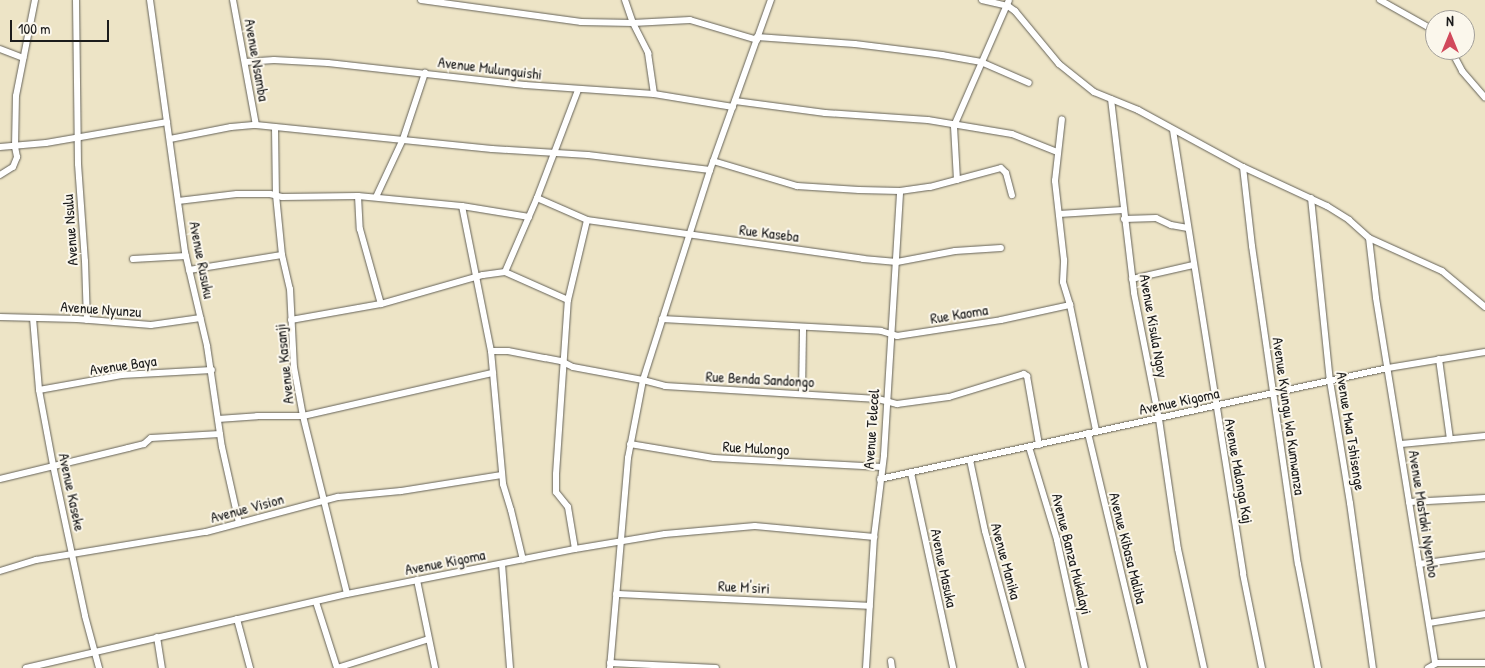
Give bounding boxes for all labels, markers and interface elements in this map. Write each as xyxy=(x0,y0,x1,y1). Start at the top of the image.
scale bar xyxy=(12,10,111,42)
north arrow xyxy=(1425,10,1475,60)
text: N xyxy=(1446,11,1454,30)
street label: Avenue Nsamba xyxy=(241,17,273,103)
text: 100 m xyxy=(18,18,51,39)
street label: Avenue Mulunguishi xyxy=(437,53,543,83)
street label: Avenue Nsulu xyxy=(59,194,81,266)
street label: Avenue Rusuku xyxy=(186,220,218,300)
street label: Rue Kaseba xyxy=(738,220,800,246)
street label: Avenue Kisula Ngoy xyxy=(1136,273,1172,379)
street label: Avenue Nyunzu xyxy=(60,297,142,321)
street label: Rue Kaoma xyxy=(929,301,989,327)
street label: Avenue Kasanji xyxy=(271,323,297,405)
street label: Avenue Kyungu Wa Kumwanza xyxy=(1269,336,1309,496)
street label: Avenue Baya xyxy=(88,351,158,379)
street label: Rue Benda Sandongo xyxy=(705,367,815,391)
street label: Avenue Mwa Tshisenge xyxy=(1333,370,1369,492)
street label: Avenue Kigoma xyxy=(1137,384,1221,418)
street label: Avenue Telecel xyxy=(859,388,883,470)
street label: Avenue Malonga Kaj xyxy=(1221,417,1257,525)
street label: Rue Mulongo xyxy=(722,437,790,459)
street label: Avenue Mastaki Nyembo xyxy=(1405,449,1443,579)
street label: Avenue Kaseke xyxy=(55,451,89,533)
street label: Avenue Vision xyxy=(208,490,286,526)
street label: Avenue Kibasa Maliba xyxy=(1105,490,1151,606)
street label: Avenue Banza Mukalayi xyxy=(1048,492,1096,616)
street label: Avenue Manika xyxy=(987,521,1025,601)
street label: Avenue Masuka xyxy=(927,527,961,609)
street label: Avenue Kigoma xyxy=(403,545,487,579)
street label: Rue M'siri xyxy=(718,577,770,597)

